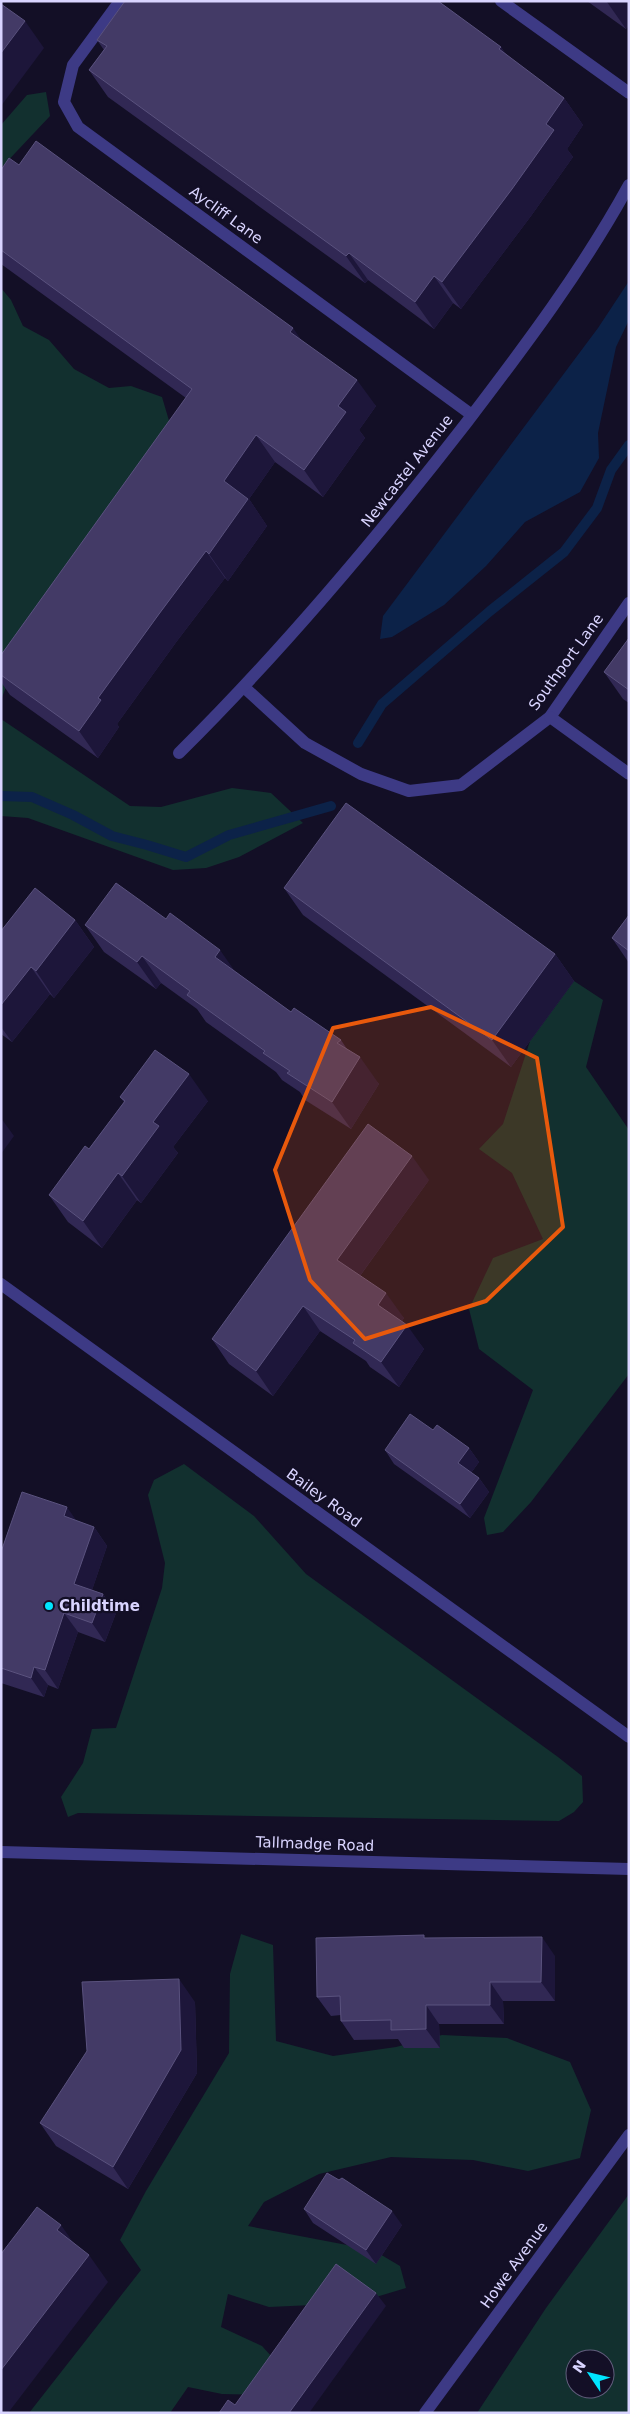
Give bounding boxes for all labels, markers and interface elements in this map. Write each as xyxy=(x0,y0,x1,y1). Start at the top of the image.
street label: Aycliff Lane xyxy=(186,182,266,248)
street label: Newcastel Avenue xyxy=(358,411,456,531)
street label: Southport Lane xyxy=(525,610,607,714)
street label: Bailey Road xyxy=(283,1465,365,1531)
place label: Childtime xyxy=(59,1597,140,1615)
marker: Childtime xyxy=(43,1600,55,1612)
street label: Tallmadge Road xyxy=(254,1833,375,1855)
street label: Howe Avenue xyxy=(477,2218,551,2312)
north arrow xyxy=(565,2349,615,2399)
text: N xyxy=(569,2357,589,2376)

